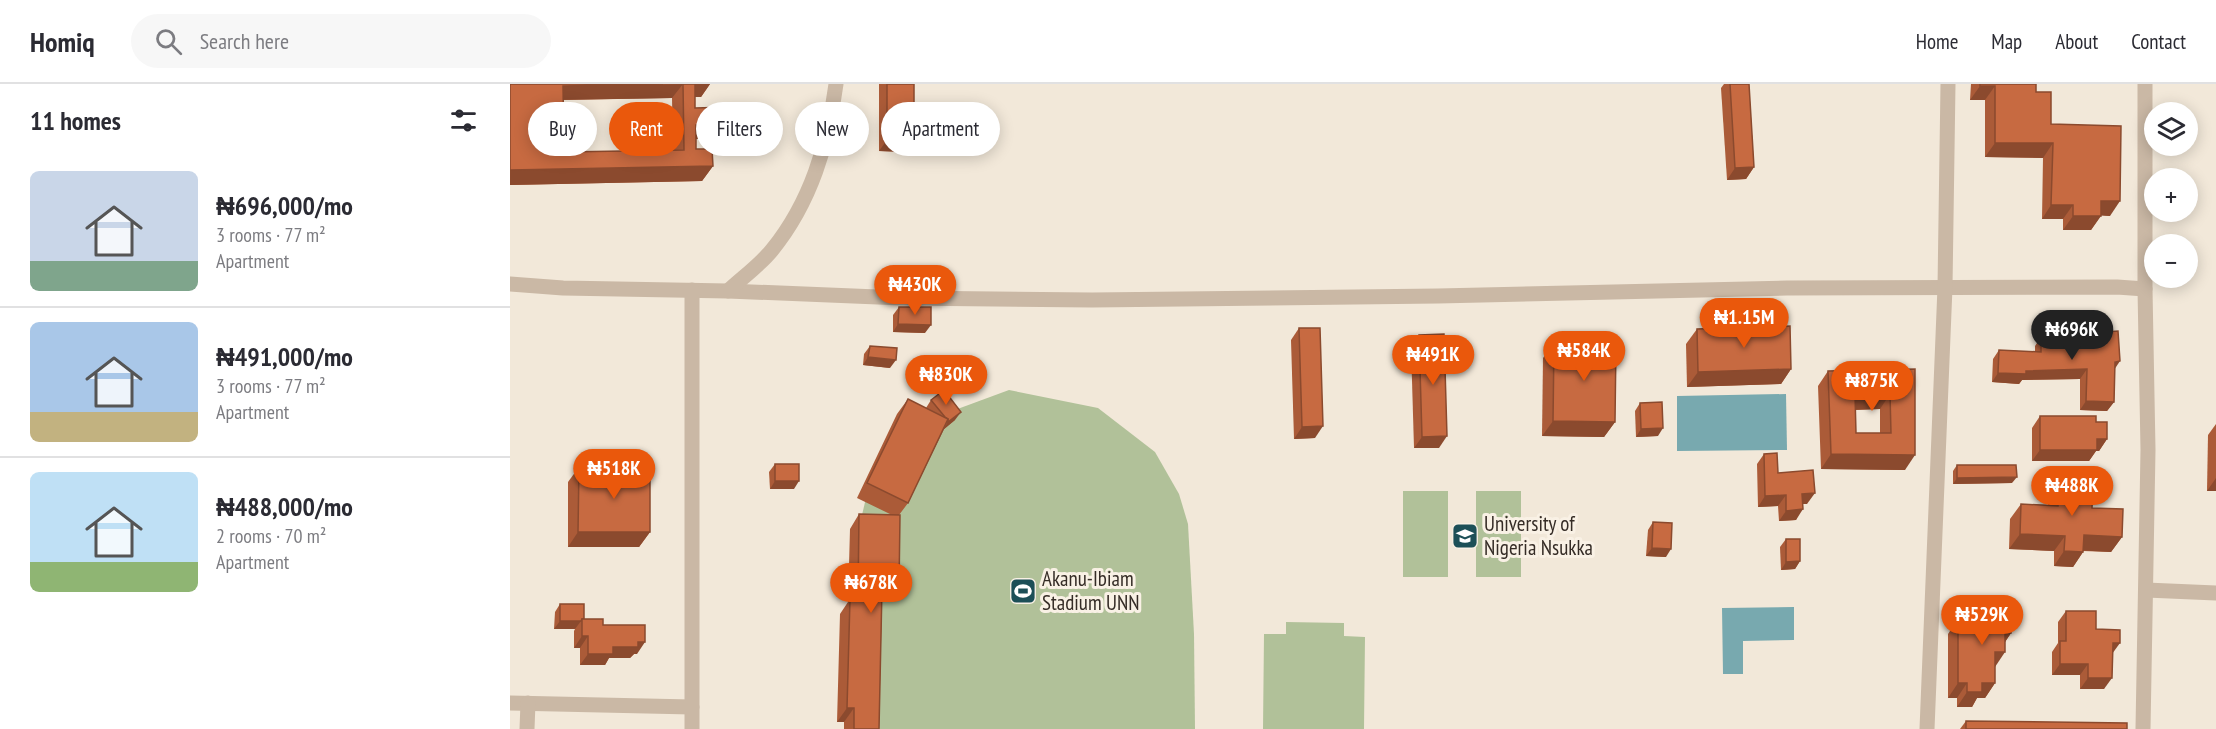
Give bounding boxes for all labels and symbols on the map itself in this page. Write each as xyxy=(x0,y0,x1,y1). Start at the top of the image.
pin: ₦430K xyxy=(873,265,957,316)
pin: ₦1.15M xyxy=(1695,298,1793,349)
pin: ₦696K xyxy=(2030,310,2114,361)
pin: ₦584K xyxy=(1542,331,1626,382)
pin: ₦491K xyxy=(1391,335,1475,386)
pin: ₦830K xyxy=(904,355,988,406)
pin: ₦875K xyxy=(1830,361,1914,412)
pin: ₦518K xyxy=(572,449,656,500)
pin: ₦488K xyxy=(2030,466,2114,517)
place label: University of Nigeria Nsukka xyxy=(1484,510,1593,561)
school or university icon: University of Nigeria Nsukka xyxy=(1450,521,1480,551)
pin: ₦678K xyxy=(829,563,913,614)
place label: Akanu-Ibiam Stadium UNN xyxy=(1042,565,1140,616)
sports icon: Akanu-Ibiam Stadium UNN xyxy=(1008,576,1038,606)
pin: ₦529K xyxy=(1940,595,2024,646)

